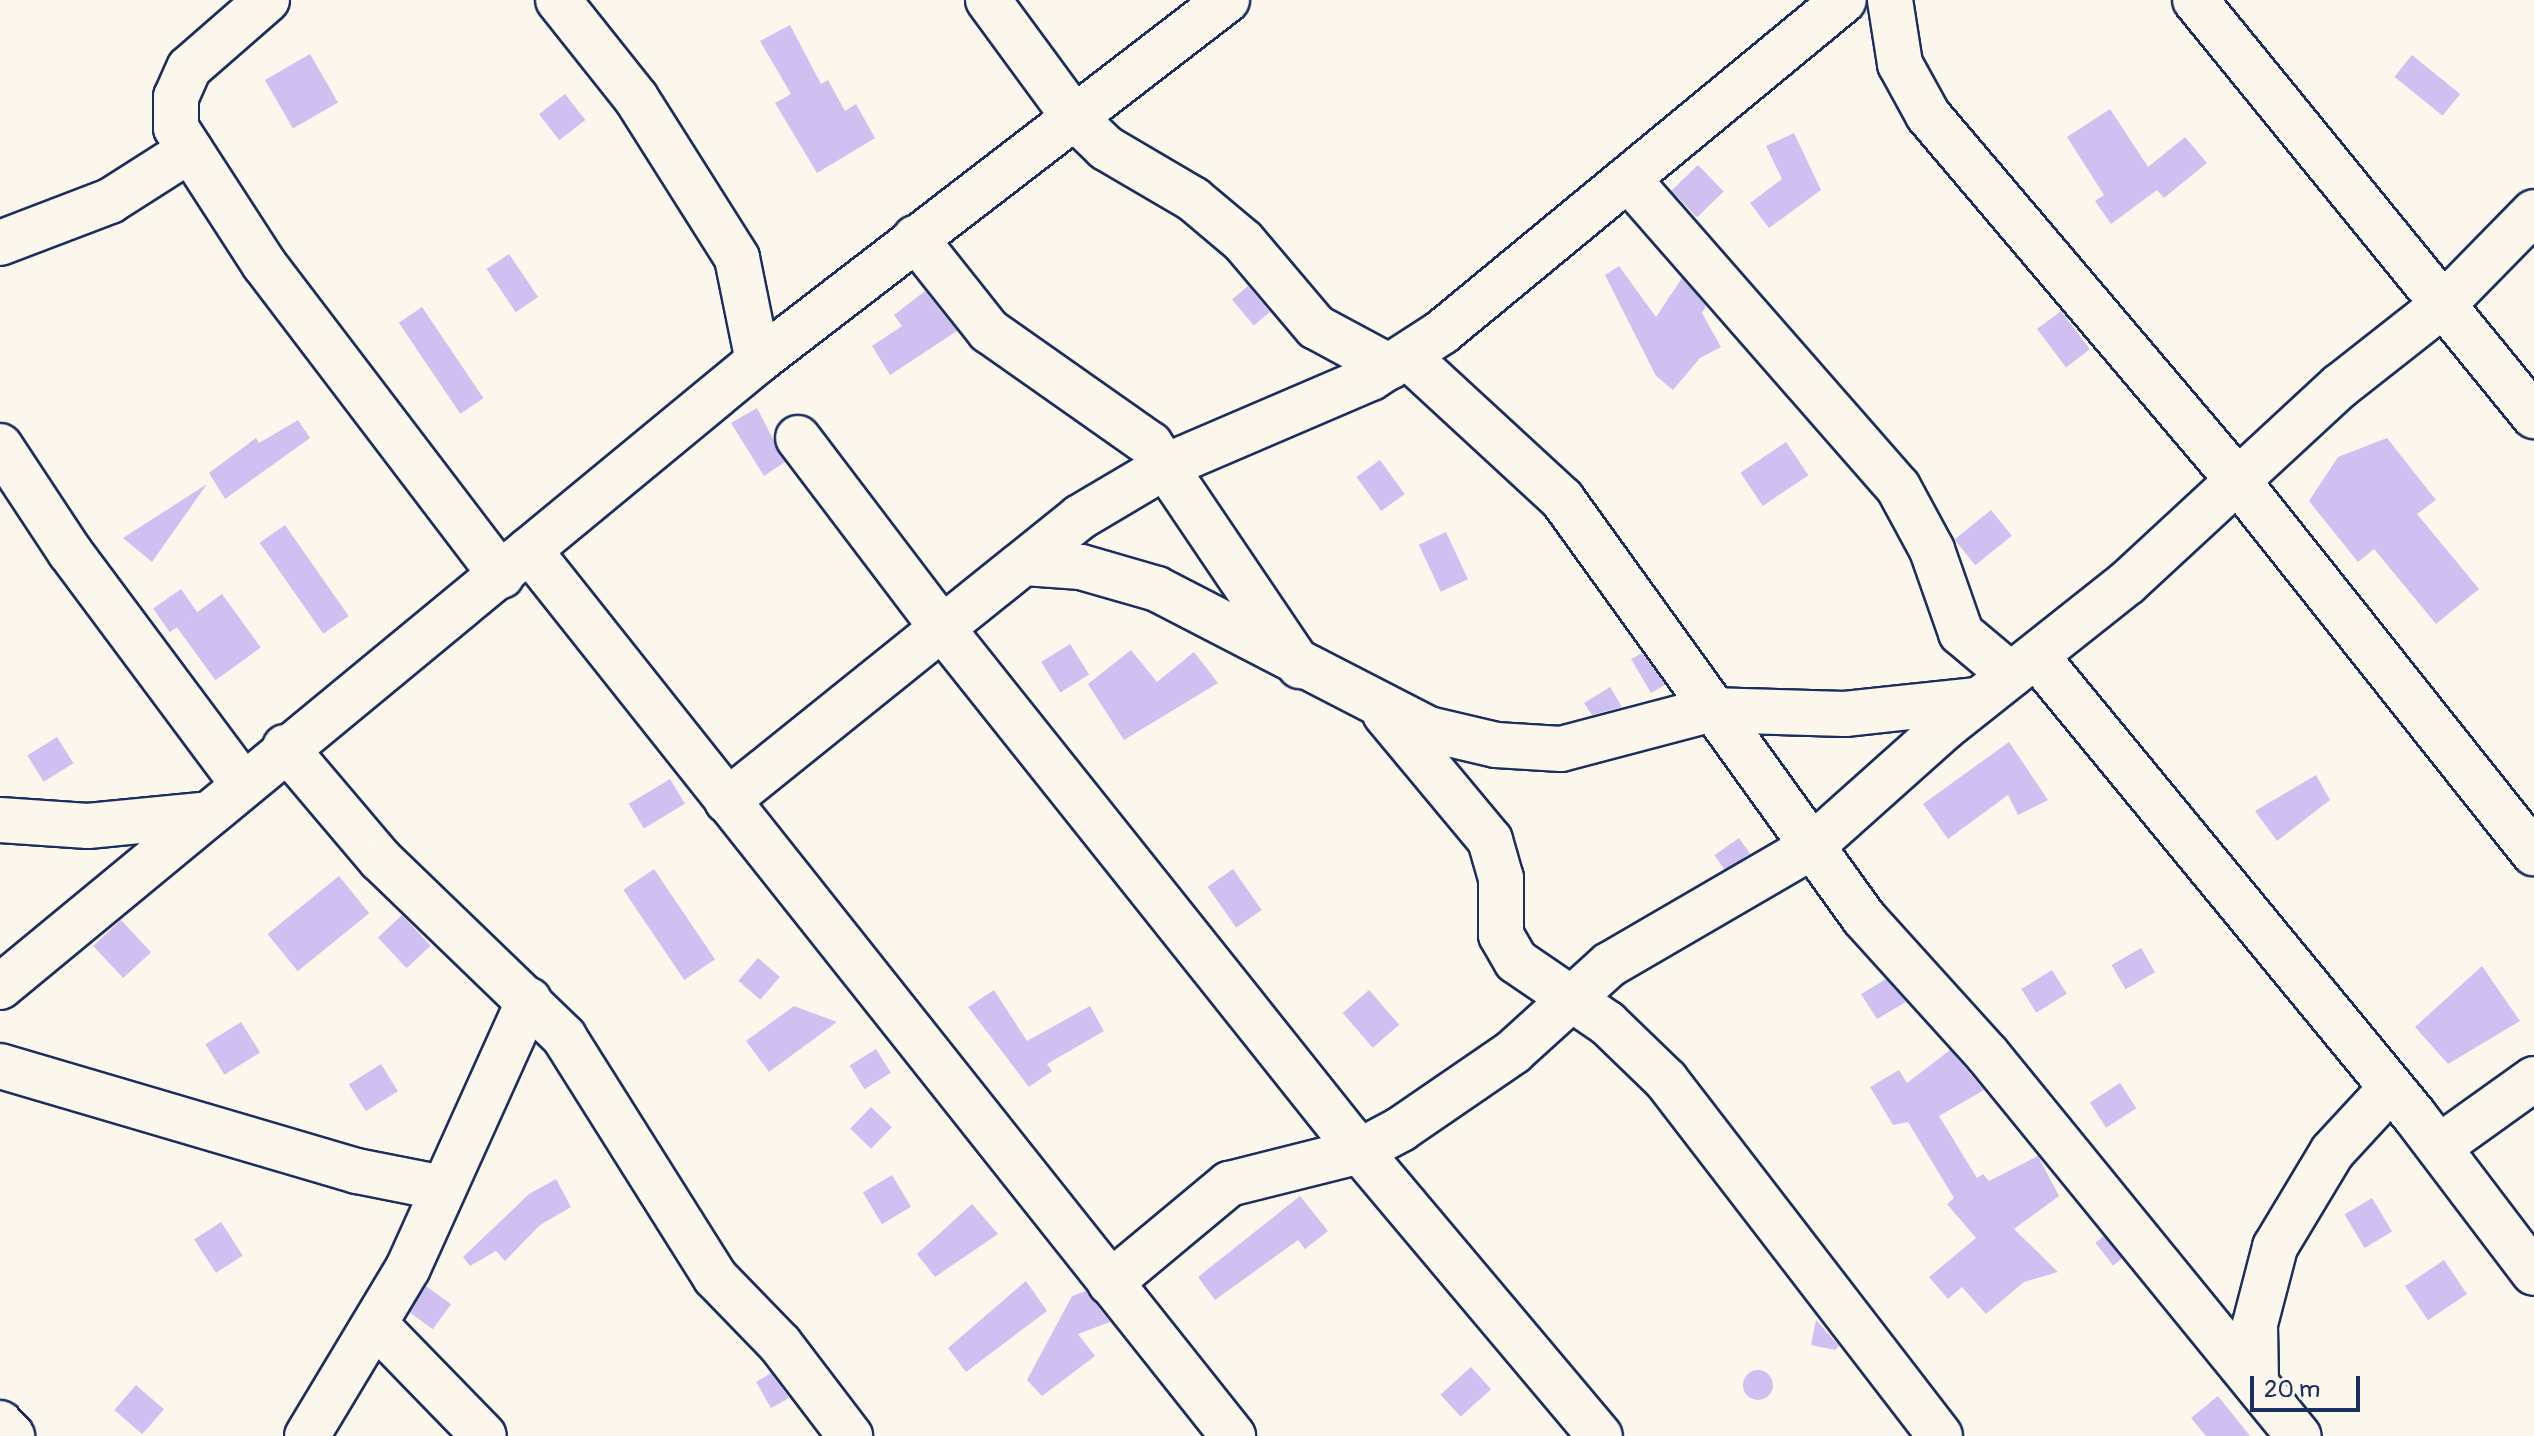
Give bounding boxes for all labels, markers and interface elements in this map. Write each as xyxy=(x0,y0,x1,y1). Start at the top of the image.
scale bar xyxy=(2254,1360,2364,1410)
text: 20 m xyxy=(2264,1375,2320,1404)

